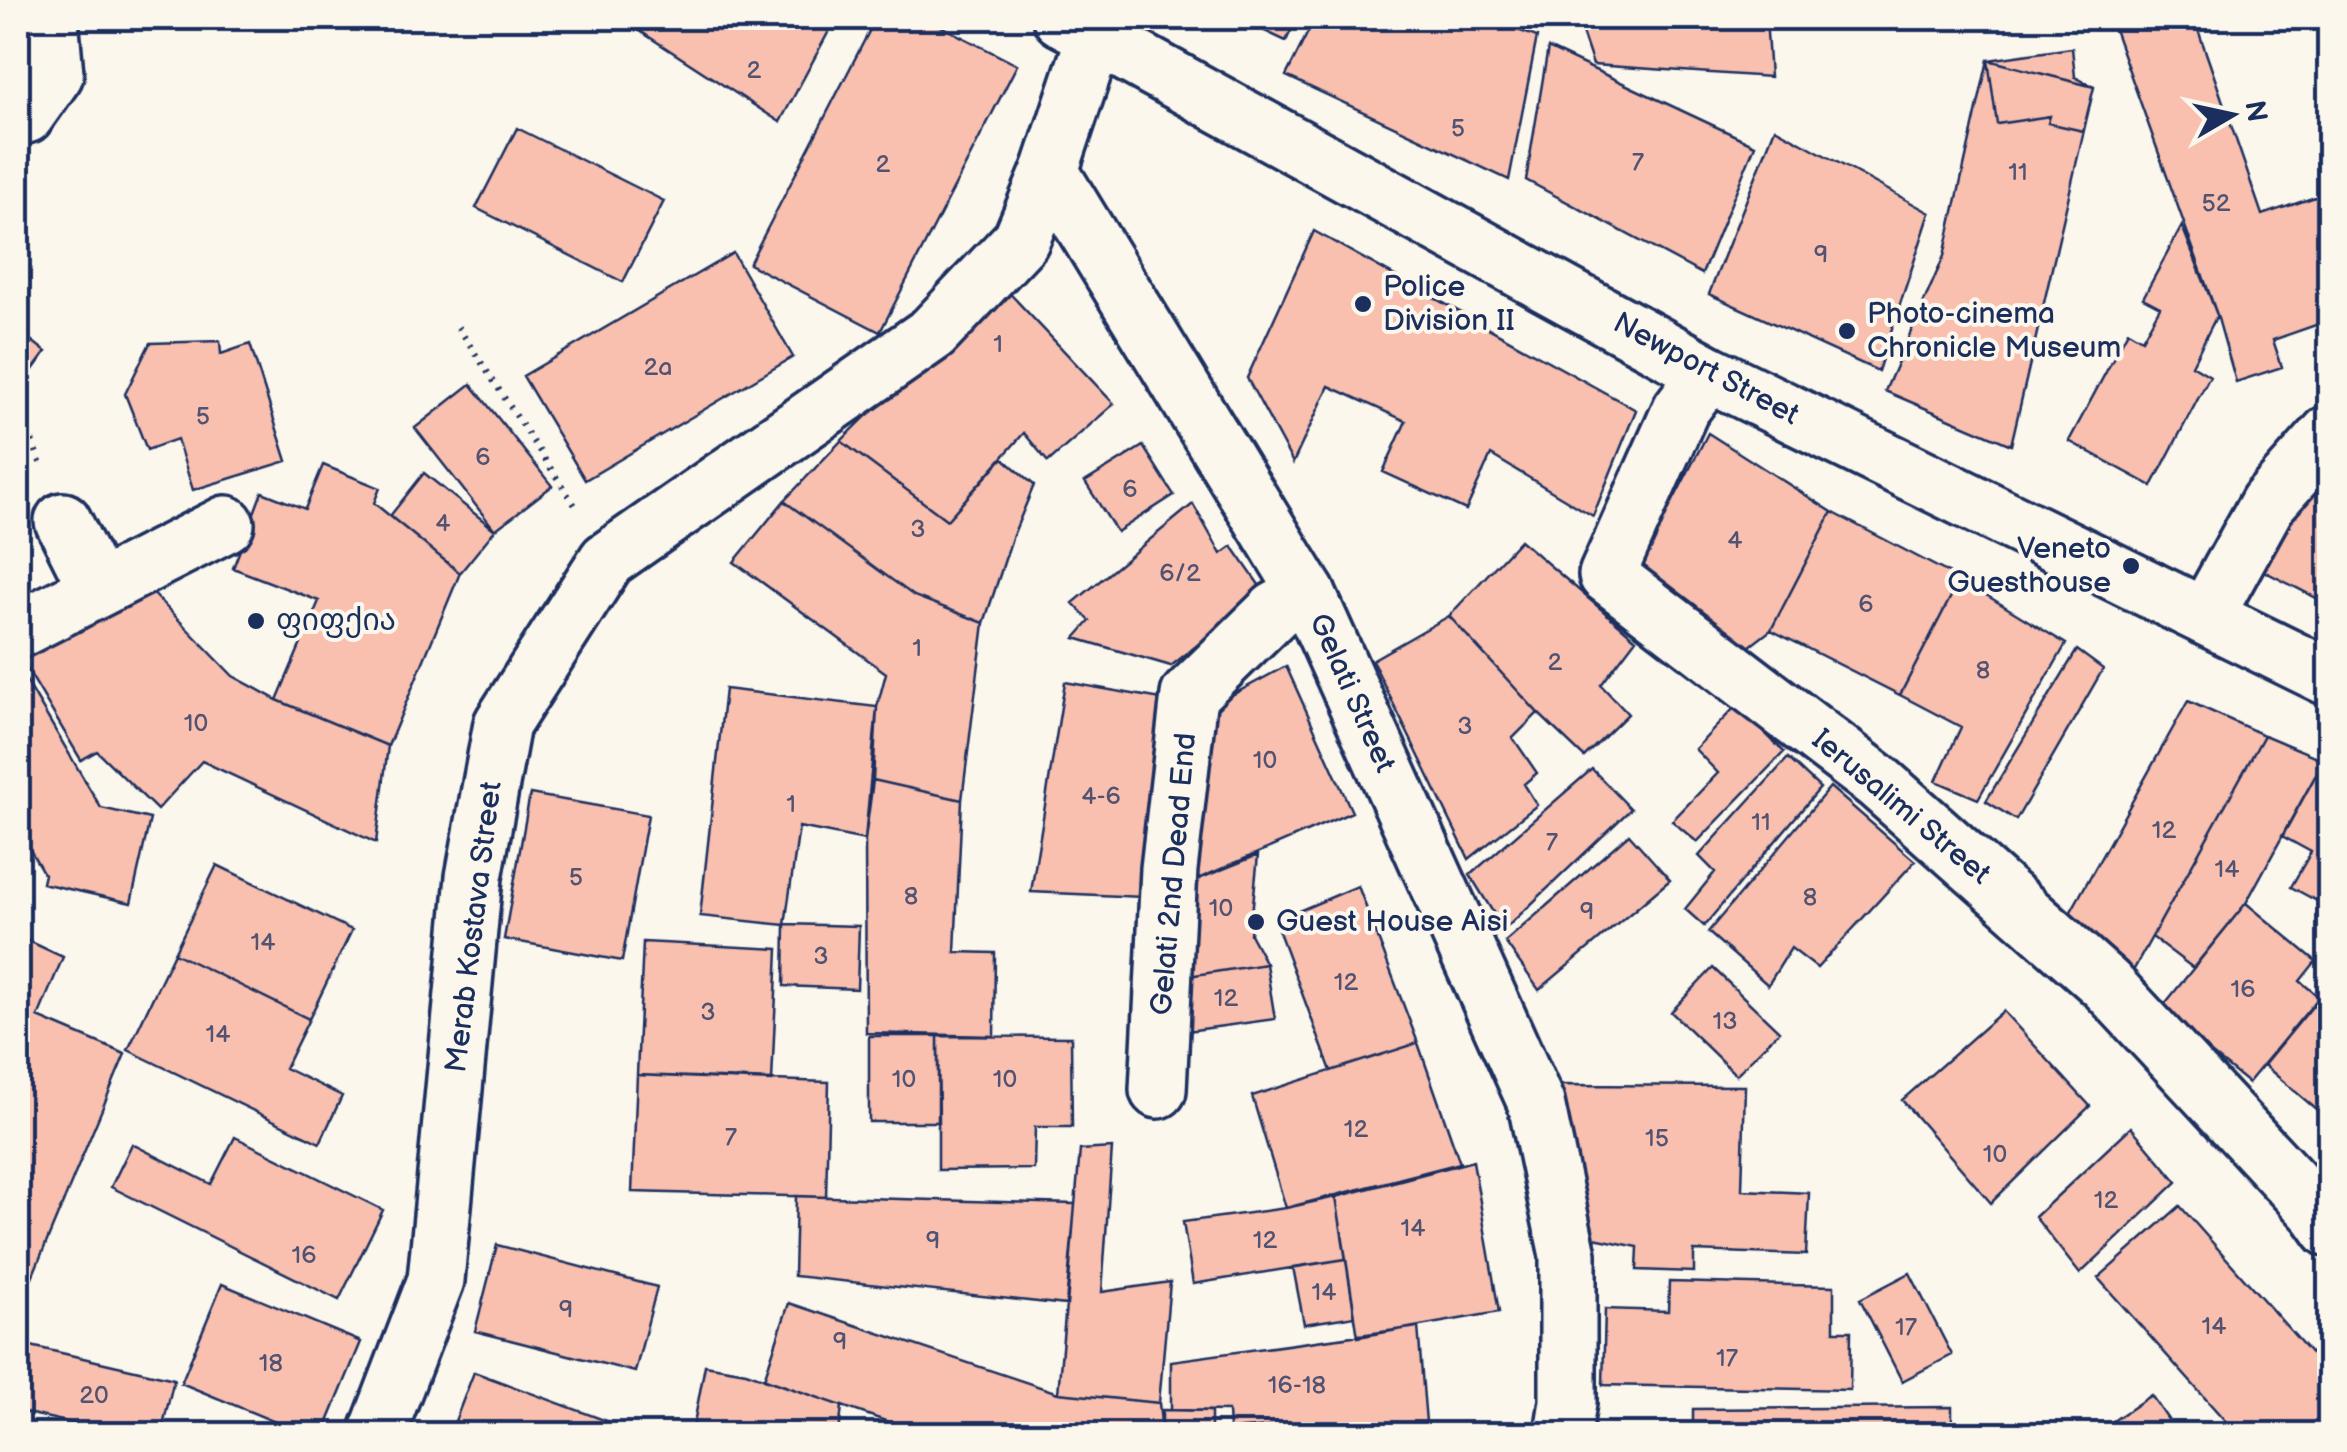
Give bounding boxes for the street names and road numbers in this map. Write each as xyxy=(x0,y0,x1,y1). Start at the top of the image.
street label: Newport Street xyxy=(1607,305,1805,433)
street label: Gelati Street xyxy=(1301,608,1403,778)
street label: Ierusalimi Street xyxy=(1804,722,1998,892)
street label: Gelati 2nd Dead End xyxy=(1144,731,1204,1017)
street label: Merab Kostava Street xyxy=(438,779,510,1075)

